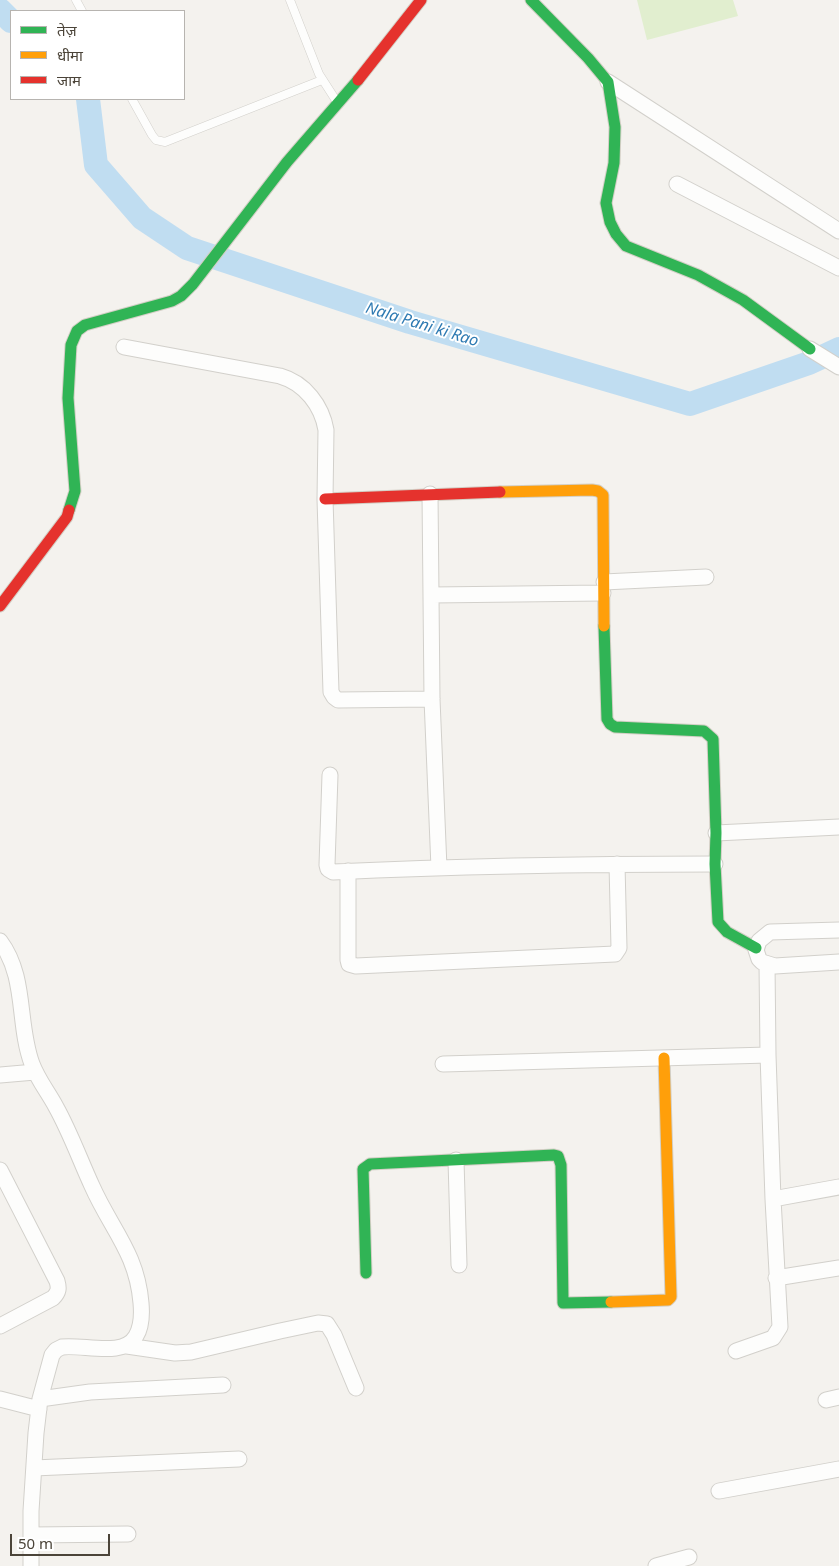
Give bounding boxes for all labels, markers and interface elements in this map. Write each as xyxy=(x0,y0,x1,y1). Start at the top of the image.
legend xyxy=(10,10,185,100)
text: तेज़ xyxy=(57,20,77,40)
text: धीमा xyxy=(57,45,83,65)
text: जाम xyxy=(57,70,81,90)
water label: Nala Pani ki Rao xyxy=(363,299,481,351)
scale bar xyxy=(12,1524,112,1556)
text: 50 m xyxy=(18,1533,53,1553)

